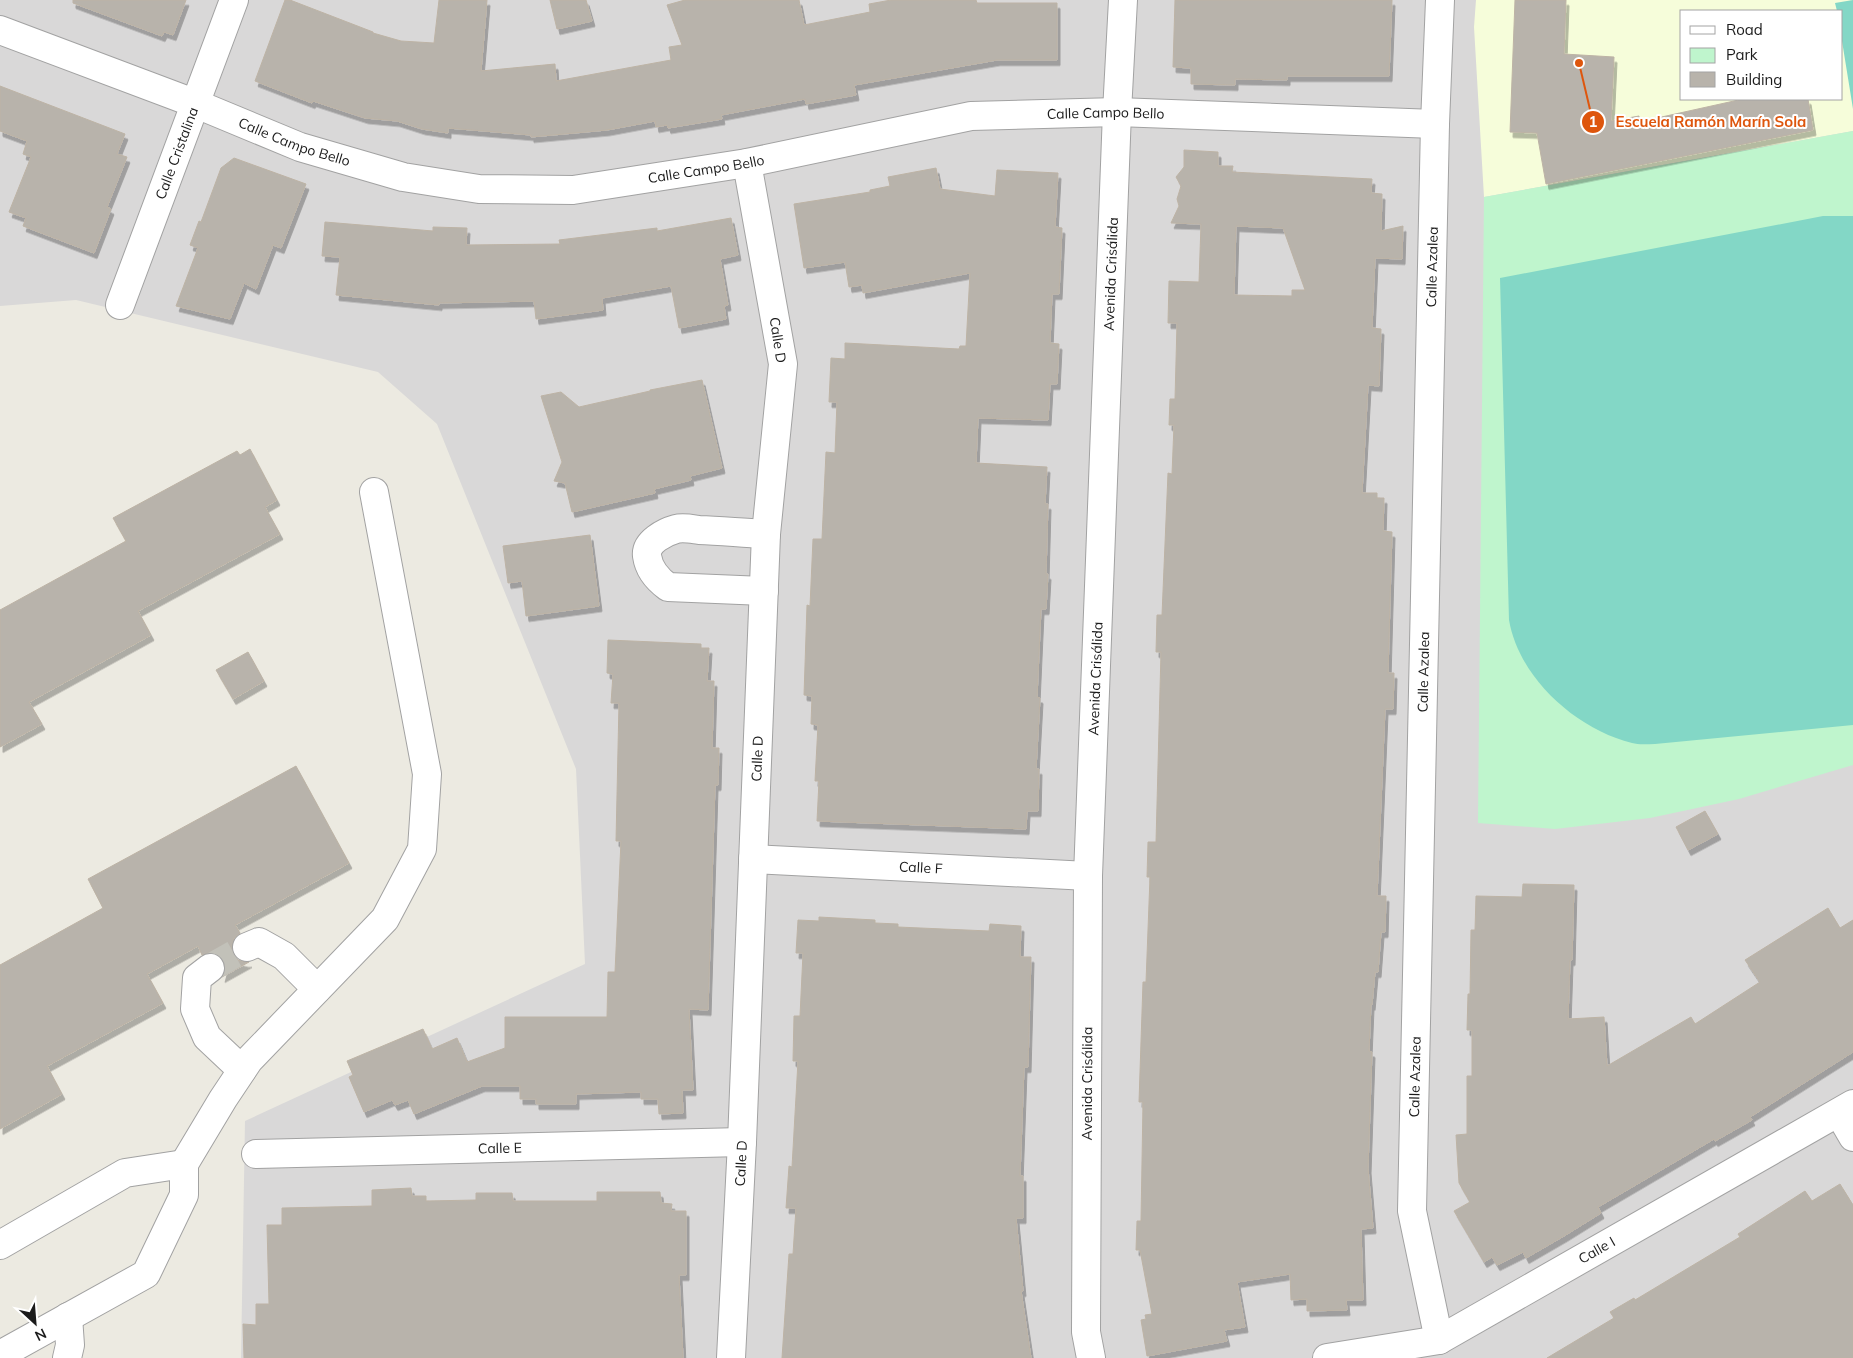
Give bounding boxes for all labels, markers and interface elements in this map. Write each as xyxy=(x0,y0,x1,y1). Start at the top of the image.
legend xyxy=(1680,10,1843,100)
text: Road xyxy=(1726,20,1763,39)
text: Park xyxy=(1726,45,1758,64)
text: Building xyxy=(1726,70,1782,89)
street label: Calle Campo Bello xyxy=(1047,103,1165,123)
street label: Calle Cristalina xyxy=(151,105,202,202)
callout: Escuela Ramón Marín Sola xyxy=(1581,107,1816,137)
text: 1 xyxy=(1588,112,1598,131)
text: Escuela Ramón Marín Sola xyxy=(1616,112,1806,131)
street label: Calle Campo Bello xyxy=(236,113,352,170)
street label: Calle Campo Bello xyxy=(647,151,766,187)
street label: Avenida Crisálida xyxy=(1100,217,1122,331)
street label: Calle Azalea xyxy=(1422,226,1442,308)
street label: Calle D xyxy=(766,316,790,364)
street label: Avenida Crisálida xyxy=(1084,621,1107,736)
street label: Calle Azalea xyxy=(1414,631,1433,713)
street label: Calle D xyxy=(747,735,767,782)
street label: Calle F xyxy=(899,857,943,878)
street label: Avenida Crisálida xyxy=(1078,1027,1096,1140)
street label: Calle Azalea xyxy=(1405,1036,1425,1118)
street label: Calle E xyxy=(478,1138,522,1158)
street label: Calle D xyxy=(731,1140,751,1187)
street label: Calle I xyxy=(1575,1233,1618,1268)
north arrow xyxy=(10,1298,60,1348)
text: N xyxy=(32,1324,49,1345)

